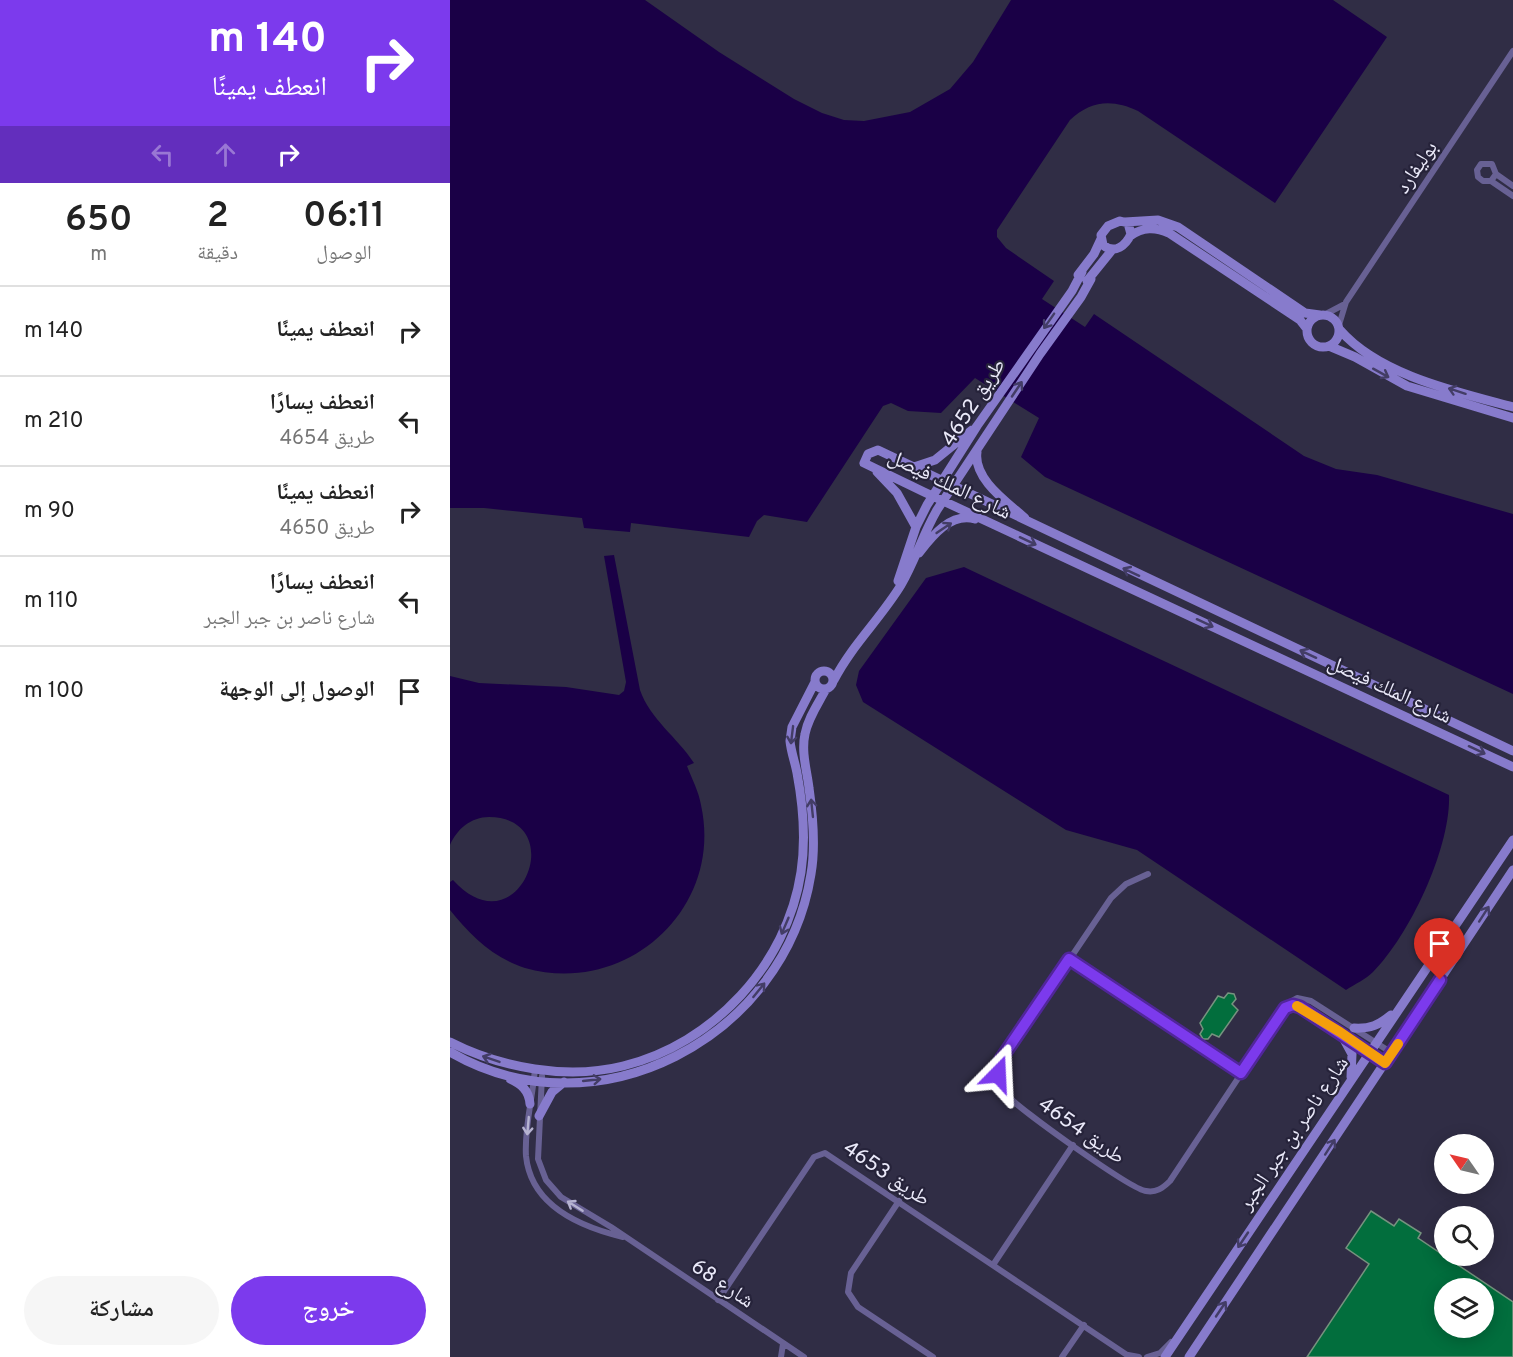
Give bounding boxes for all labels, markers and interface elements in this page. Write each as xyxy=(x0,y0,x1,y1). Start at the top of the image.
text: 140 m xyxy=(208,14,327,67)
icon: right xyxy=(348,24,426,102)
text: انعطف يمينًا xyxy=(212,71,327,105)
street label: بوليفارد xyxy=(1390,136,1445,199)
icon: left xyxy=(146,138,179,171)
icon: ahead xyxy=(209,138,242,171)
icon: right xyxy=(272,138,305,171)
text: 2 xyxy=(207,194,229,240)
text: 06:11 xyxy=(303,194,385,240)
text: 650 xyxy=(65,198,132,244)
text: دقيقة xyxy=(197,241,238,267)
text: الوصول xyxy=(316,241,372,267)
text: m xyxy=(90,242,107,268)
one-way arrow xyxy=(1043,313,1055,329)
icon: right xyxy=(393,315,426,348)
text: انعطف يمينًا xyxy=(276,317,375,344)
text: 140 m xyxy=(24,318,83,345)
street label: طريق 4652 xyxy=(936,354,1013,452)
one-way arrow xyxy=(1372,367,1389,379)
one-way arrow xyxy=(1011,381,1023,397)
one-way arrow xyxy=(1448,385,1467,396)
text: انعطف يسارًا xyxy=(270,390,375,417)
icon: left xyxy=(393,405,426,438)
text: 210 m xyxy=(24,408,84,435)
text: طريق 4654 xyxy=(280,426,375,452)
street label: شارع الملك فيصل xyxy=(883,444,1015,527)
text: انعطف يمينًا xyxy=(276,480,375,507)
icon: right xyxy=(393,495,426,528)
text: 90 m xyxy=(24,498,75,525)
text: طريق 4650 xyxy=(280,516,375,542)
one-way arrow xyxy=(935,521,952,534)
one-way arrow xyxy=(1019,536,1037,548)
one-way arrow xyxy=(1123,565,1141,577)
text: انعطف يسارًا xyxy=(270,570,375,597)
icon: left xyxy=(393,585,426,618)
text: 110 m xyxy=(24,588,78,615)
text: شارع ناصر بن جبر الجبر xyxy=(204,606,375,632)
one-way arrow xyxy=(1196,618,1214,630)
one-way arrow xyxy=(1299,648,1317,660)
street label: شارع الملك فيصل xyxy=(1323,650,1456,731)
icon: arrive xyxy=(393,675,426,708)
text: الوصول إلى الوجهة xyxy=(219,677,375,704)
text: 100 m xyxy=(24,678,84,705)
one-way arrow xyxy=(786,725,797,744)
one-way arrow xyxy=(1468,744,1486,756)
one-way arrow xyxy=(806,799,817,818)
one-way arrow xyxy=(1478,906,1490,923)
one-way arrow xyxy=(779,916,790,935)
pin xyxy=(1414,918,1465,980)
icon: arrive xyxy=(1423,927,1456,960)
one-way arrow xyxy=(752,982,765,998)
position arrow xyxy=(966,1042,1030,1106)
one-way arrow xyxy=(482,1052,501,1063)
street label: شارع ناصر بن جبر الجبر xyxy=(1232,1052,1356,1217)
one-way arrow xyxy=(582,1074,602,1085)
street label: طريق 4654 xyxy=(1032,1091,1130,1171)
one-way arrow xyxy=(523,1116,534,1136)
north arrow xyxy=(1434,1134,1494,1194)
map controls xyxy=(1434,1134,1494,1338)
street label: طريق 4653 xyxy=(837,1135,935,1213)
one-way arrow xyxy=(1324,1139,1336,1155)
one-way arrow xyxy=(567,1199,584,1211)
button: search xyxy=(1434,1206,1494,1266)
one-way arrow xyxy=(1237,1232,1249,1248)
street label: شارع 68 xyxy=(685,1253,759,1315)
button: مشاركة xyxy=(24,1276,219,1345)
button: خروج xyxy=(231,1276,426,1345)
button: layers xyxy=(1434,1278,1494,1338)
one-way arrow xyxy=(1215,1301,1227,1317)

